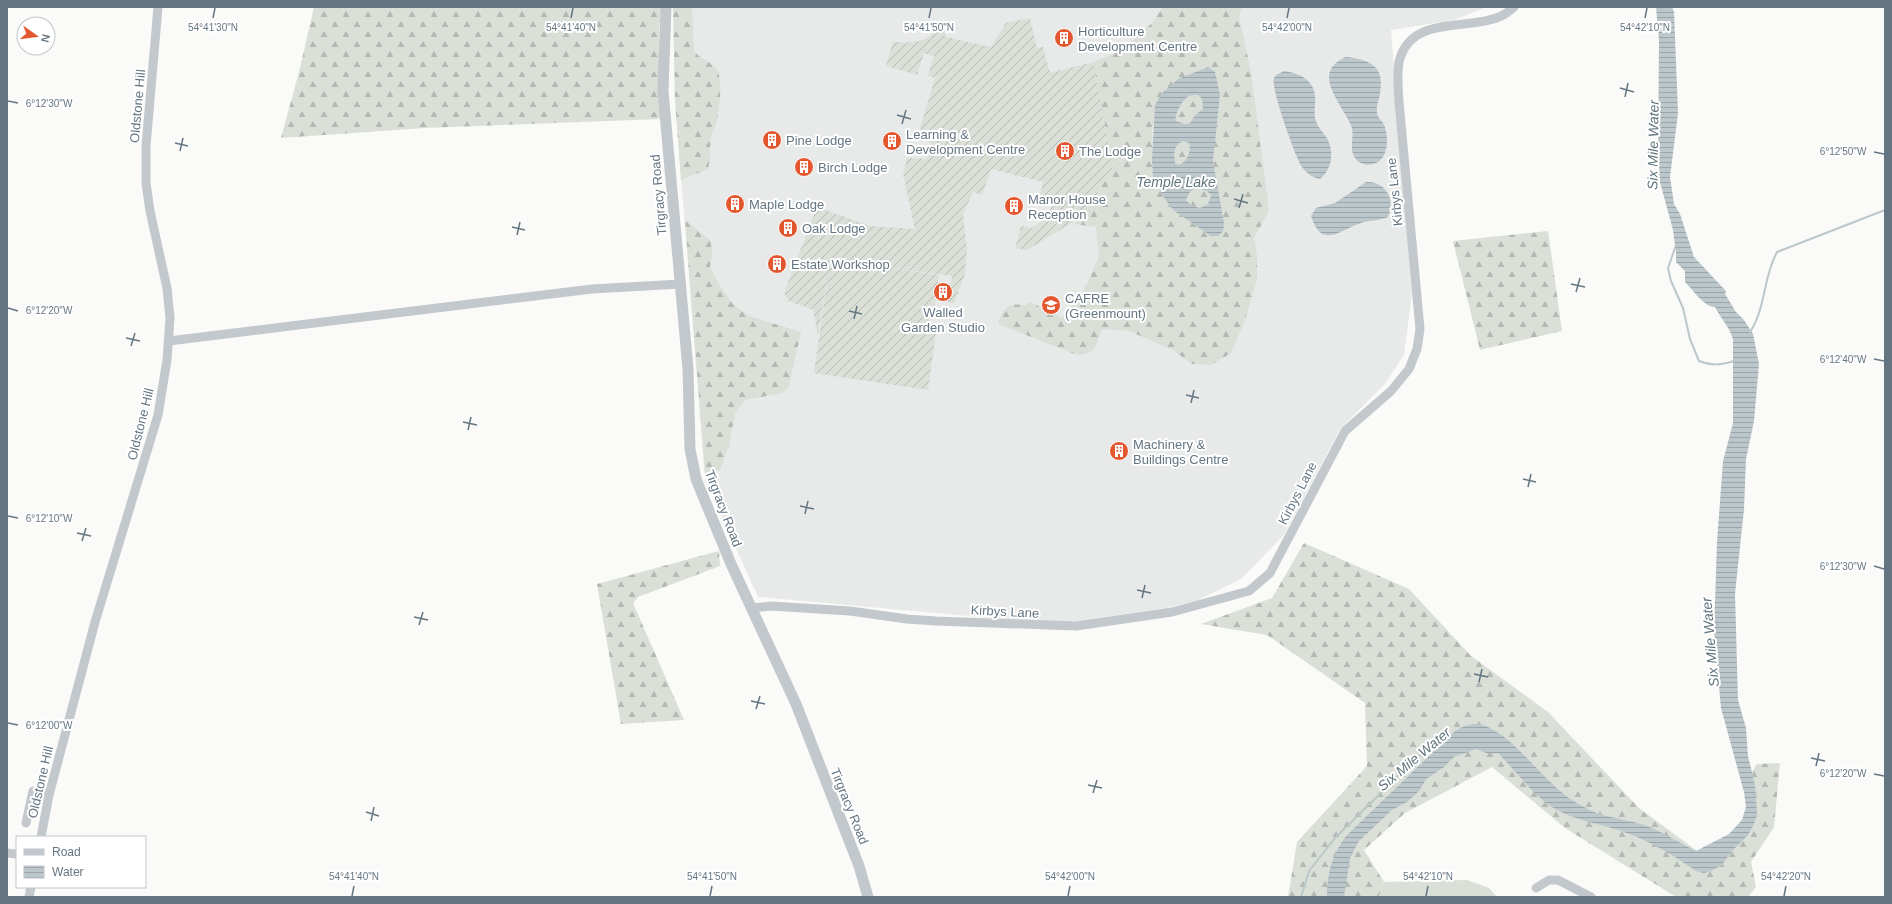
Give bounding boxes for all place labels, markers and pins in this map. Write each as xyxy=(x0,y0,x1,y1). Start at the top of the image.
place label: Horticulture Development Centre xyxy=(1078,24,1197,54)
building icon: Horticulture Development Centre xyxy=(1053,27,1075,49)
place label: Learning & Development Centre xyxy=(906,127,1025,157)
building icon: Pine Lodge xyxy=(761,129,783,151)
building icon: Learning & Development Centre xyxy=(881,130,903,152)
place label: Pine Lodge xyxy=(786,133,852,148)
building icon: The Lodge xyxy=(1054,140,1076,162)
place label: The Lodge xyxy=(1079,144,1141,159)
building icon: Birch Lodge xyxy=(793,156,815,178)
place label: Birch Lodge xyxy=(818,160,887,175)
place label: Manor House Reception xyxy=(1028,192,1106,222)
building icon: Maple Lodge xyxy=(724,193,746,215)
building icon: Manor House Reception xyxy=(1003,195,1025,217)
place label: Maple Lodge xyxy=(749,197,824,212)
building icon: Oak Lodge xyxy=(777,217,799,239)
place label: Oak Lodge xyxy=(802,221,866,236)
building icon: Estate Workshop xyxy=(766,253,788,275)
place label: Estate Workshop xyxy=(791,257,890,272)
building icon: Walled Garden Studio xyxy=(932,281,954,303)
place label: CAFRE (Greenmount) xyxy=(1065,291,1146,321)
school or university icon: CAFRE (Greenmount) xyxy=(1040,294,1062,316)
place label: Walled Garden Studio xyxy=(901,305,985,335)
place label: Machinery & Buildings Centre xyxy=(1133,437,1228,467)
building icon: Machinery & Buildings Centre xyxy=(1108,440,1130,462)

